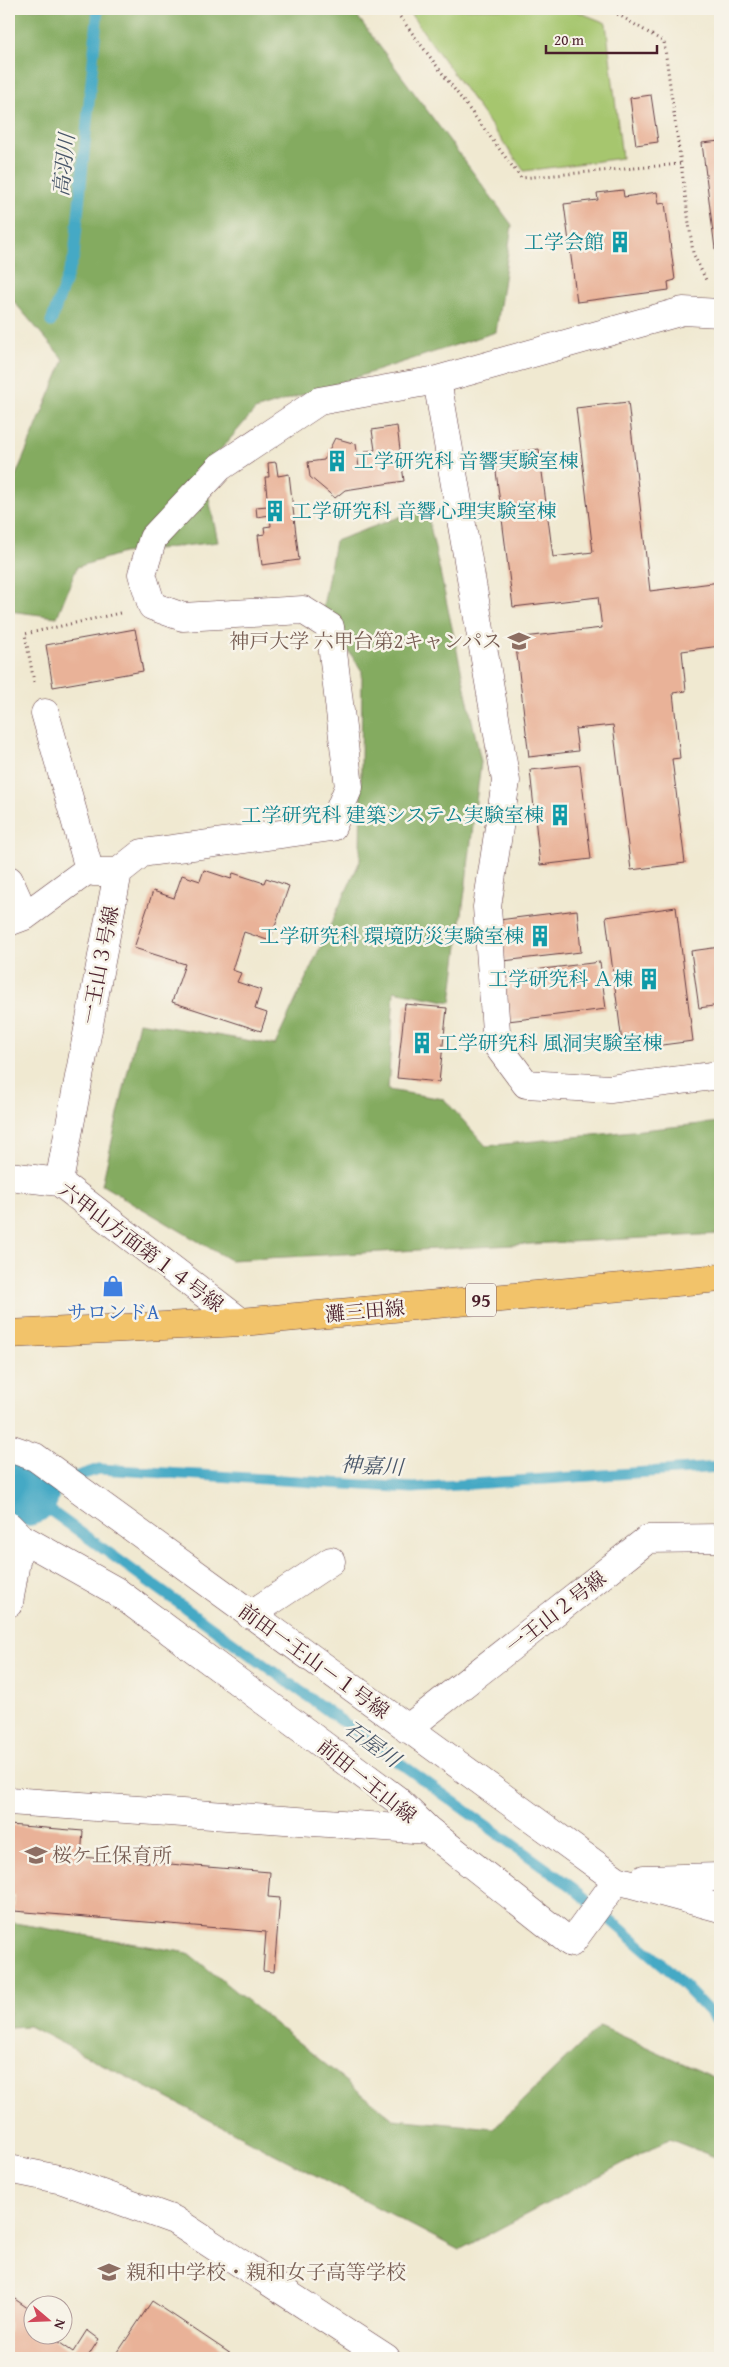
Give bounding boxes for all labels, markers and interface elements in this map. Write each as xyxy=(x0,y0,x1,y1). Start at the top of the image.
scale bar xyxy=(546,22,658,54)
text: 20 m xyxy=(554,29,585,50)
water label: 高羽川 xyxy=(45,130,82,198)
place label: 工学会館 xyxy=(524,227,604,256)
building icon: 工学会館 xyxy=(607,229,633,255)
place label: 工学研究科 音響実験室棟 xyxy=(354,446,578,475)
building icon: 工学研究科 音響実験室棟 xyxy=(324,448,350,474)
place label: 工学研究科 音響心理実験室棟 xyxy=(292,496,556,525)
building icon: 工学研究科 音響心理実験室棟 xyxy=(262,498,288,524)
place label: 神戸大学 六甲台第2キャンパス xyxy=(229,626,502,655)
school or university icon: 神戸大学 六甲台第2キャンパス xyxy=(506,628,532,654)
place label: 工学研究科 建築システム実験室棟 xyxy=(242,800,544,829)
building icon: 工学研究科 建築システム実験室棟 xyxy=(547,802,573,828)
street label: 一王山３号線 xyxy=(74,903,125,1027)
place label: 工学研究科 環境防災実験室棟 xyxy=(260,921,524,950)
building icon: 工学研究科 環境防災実験室棟 xyxy=(527,923,553,949)
place label: 工学研究科 Ａ棟 xyxy=(489,964,633,993)
building icon: 工学研究科 Ａ棟 xyxy=(636,966,662,992)
place label: 工学研究科 風洞実験室棟 xyxy=(438,1028,662,1057)
building icon: 工学研究科 風洞実験室棟 xyxy=(409,1030,435,1056)
street label: 六甲山方面第１４号線 xyxy=(53,1175,230,1318)
shop icon: サロンドA xyxy=(100,1273,126,1299)
road number: 95 xyxy=(466,1284,496,1316)
street label: 灘三田線 xyxy=(324,1293,406,1328)
place label: サロンドA xyxy=(67,1297,159,1326)
water label: 神嘉川 xyxy=(340,1448,406,1483)
street label: 一王山２号線 xyxy=(499,1563,612,1660)
street label: 前田一王山－１号線 xyxy=(233,1596,396,1725)
water label: 石屋川 xyxy=(338,1713,409,1776)
street label: 前田一王山線 xyxy=(312,1732,423,1830)
place label: 桜ケ丘保育所 xyxy=(52,1840,172,1869)
school or university icon: 桜ケ丘保育所 xyxy=(23,1842,49,1868)
place label: 親和中学校・親和女子高等学校 xyxy=(126,2257,406,2286)
school or university icon: 親和中学校・親和女子高等学校 xyxy=(96,2259,122,2285)
north arrow xyxy=(22,2294,72,2344)
text: N xyxy=(49,2317,71,2333)

